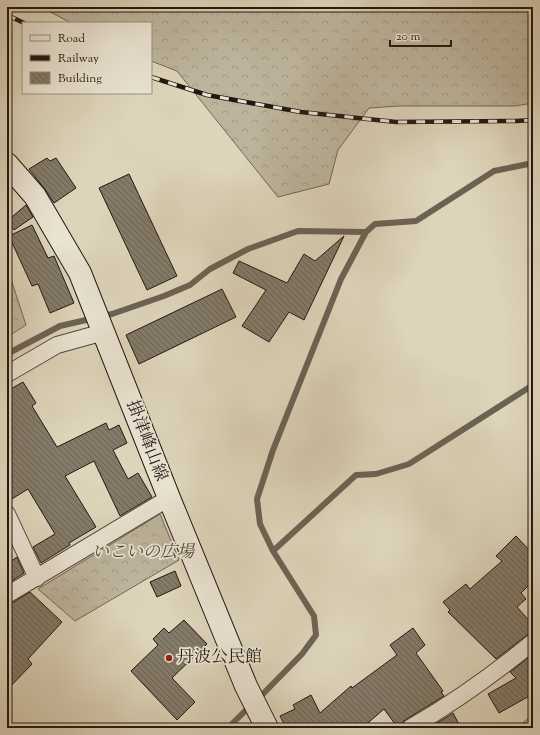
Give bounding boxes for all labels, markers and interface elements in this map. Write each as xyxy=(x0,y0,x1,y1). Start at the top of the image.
legend xyxy=(22,22,152,94)
scale bar xyxy=(390,22,451,48)
text: 20 m xyxy=(396,28,421,46)
text: Road xyxy=(58,30,85,48)
text: Railway xyxy=(58,50,99,68)
text: Building xyxy=(58,70,102,88)
street label: 掛津峰山線 xyxy=(120,397,172,485)
park label: いこいの広場 xyxy=(92,541,196,565)
place label: 丹波公民館 xyxy=(177,646,262,670)
marker: 丹波公民館 xyxy=(164,653,174,663)

